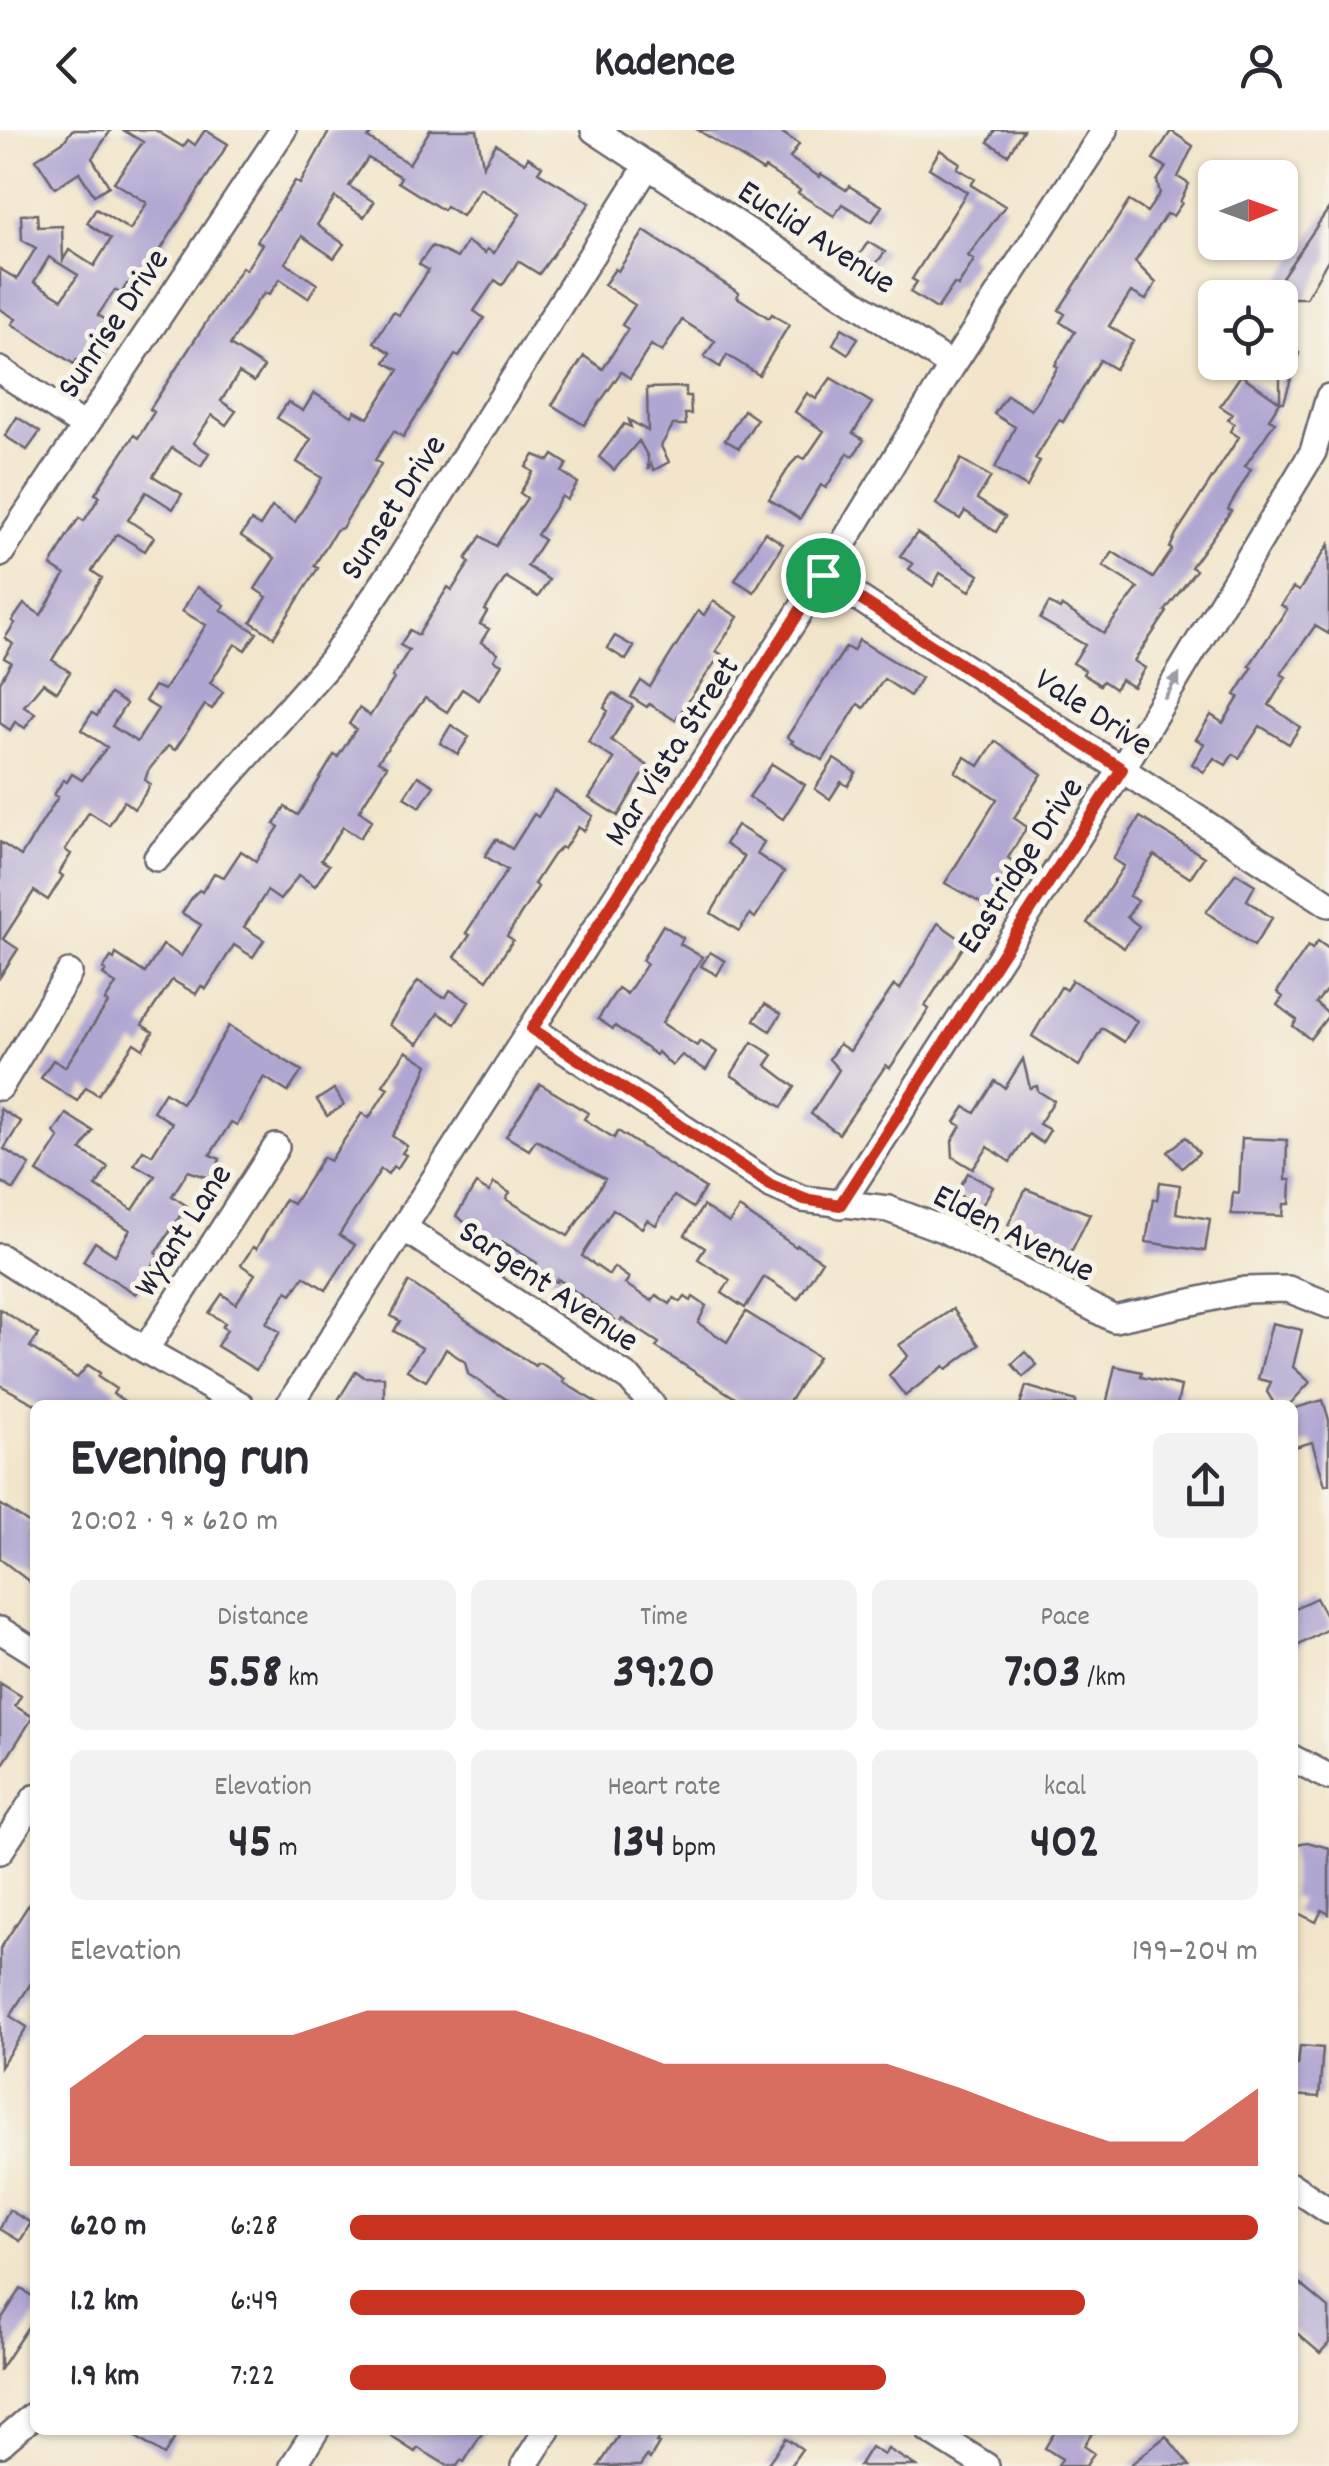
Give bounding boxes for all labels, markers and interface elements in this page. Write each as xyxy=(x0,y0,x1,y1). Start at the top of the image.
text: Kadence xyxy=(594,33,735,97)
icon: back xyxy=(40,38,95,93)
icon: person xyxy=(1234,38,1289,93)
north arrow xyxy=(1198,160,1298,260)
map controls xyxy=(1198,160,1298,380)
street label: Euclid Avenue xyxy=(726,169,904,309)
street label: Sunrise Drive xyxy=(46,240,184,410)
button: locate xyxy=(1198,280,1298,380)
street label: Sunset Drive xyxy=(329,426,461,592)
pin xyxy=(781,533,866,618)
icon: arrive xyxy=(796,548,851,603)
street label: Mar Vista Street xyxy=(594,647,755,858)
street label: Vale Drive xyxy=(1023,657,1161,771)
one-way arrow xyxy=(1163,672,1180,700)
street label: Eastridge Drive xyxy=(946,768,1098,965)
street label: Wyant Lane xyxy=(123,1155,247,1308)
street label: Elden Avenue xyxy=(923,1173,1102,1298)
street label: Sargent Avenue xyxy=(447,1209,648,1367)
text: Evening run xyxy=(70,1423,309,1502)
button: share xyxy=(1153,1433,1258,1538)
text: 20:02 · 9 × 620 m xyxy=(70,1500,278,1546)
text: Distance xyxy=(217,1599,309,1639)
text: Time xyxy=(640,1599,688,1639)
text: Pace xyxy=(1040,1599,1090,1639)
text: 5.58 xyxy=(207,1639,282,1711)
text: 39:20 xyxy=(613,1639,715,1711)
text: 7:03 xyxy=(1004,1639,1081,1711)
text: km xyxy=(282,1660,319,1700)
text: /km xyxy=(1081,1660,1126,1700)
text: Elevation xyxy=(214,1769,312,1809)
text: Heart rate xyxy=(607,1769,721,1809)
text: kcal xyxy=(1044,1769,1086,1809)
text: 45 xyxy=(228,1809,272,1881)
text: 134 xyxy=(612,1809,666,1881)
text: 402 xyxy=(1030,1809,1100,1881)
text: m xyxy=(272,1830,298,1870)
text: bpm xyxy=(666,1830,716,1870)
text: Elevation xyxy=(70,1930,181,1976)
text: 199–204 m xyxy=(1132,1930,1258,1976)
text: 620 m xyxy=(70,2205,146,2251)
text: 6:28 xyxy=(230,2205,278,2251)
text: 1.2 km xyxy=(70,2280,139,2326)
text: 6:49 xyxy=(230,2280,279,2326)
text: 1.9 km xyxy=(70,2355,139,2401)
text: 7:22 xyxy=(230,2355,276,2401)

